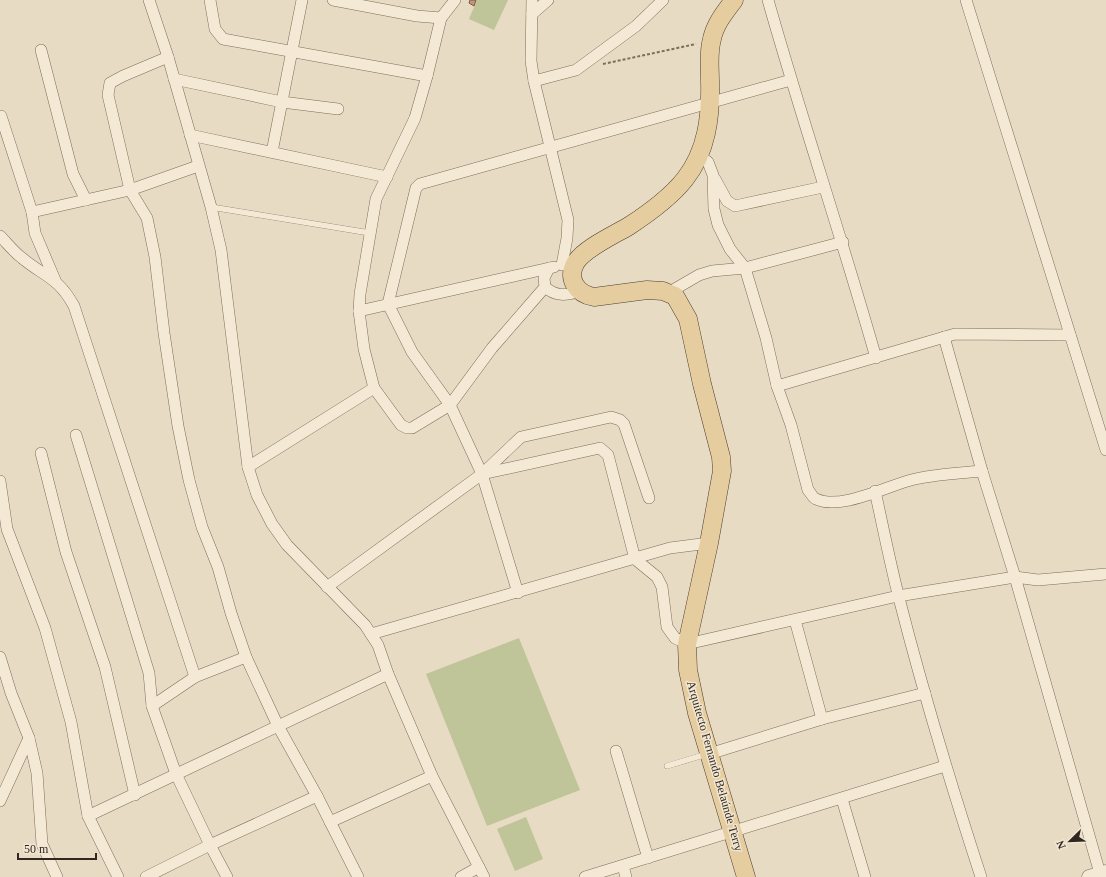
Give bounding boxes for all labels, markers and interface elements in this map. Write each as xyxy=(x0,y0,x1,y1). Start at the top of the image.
street label: Arquitecto Fernando Belaúnde Terry xyxy=(684,679,746,853)
north arrow xyxy=(1050,821,1090,861)
scale bar xyxy=(18,835,96,861)
text: N xyxy=(1054,839,1068,851)
text: 50 m xyxy=(24,842,49,856)

